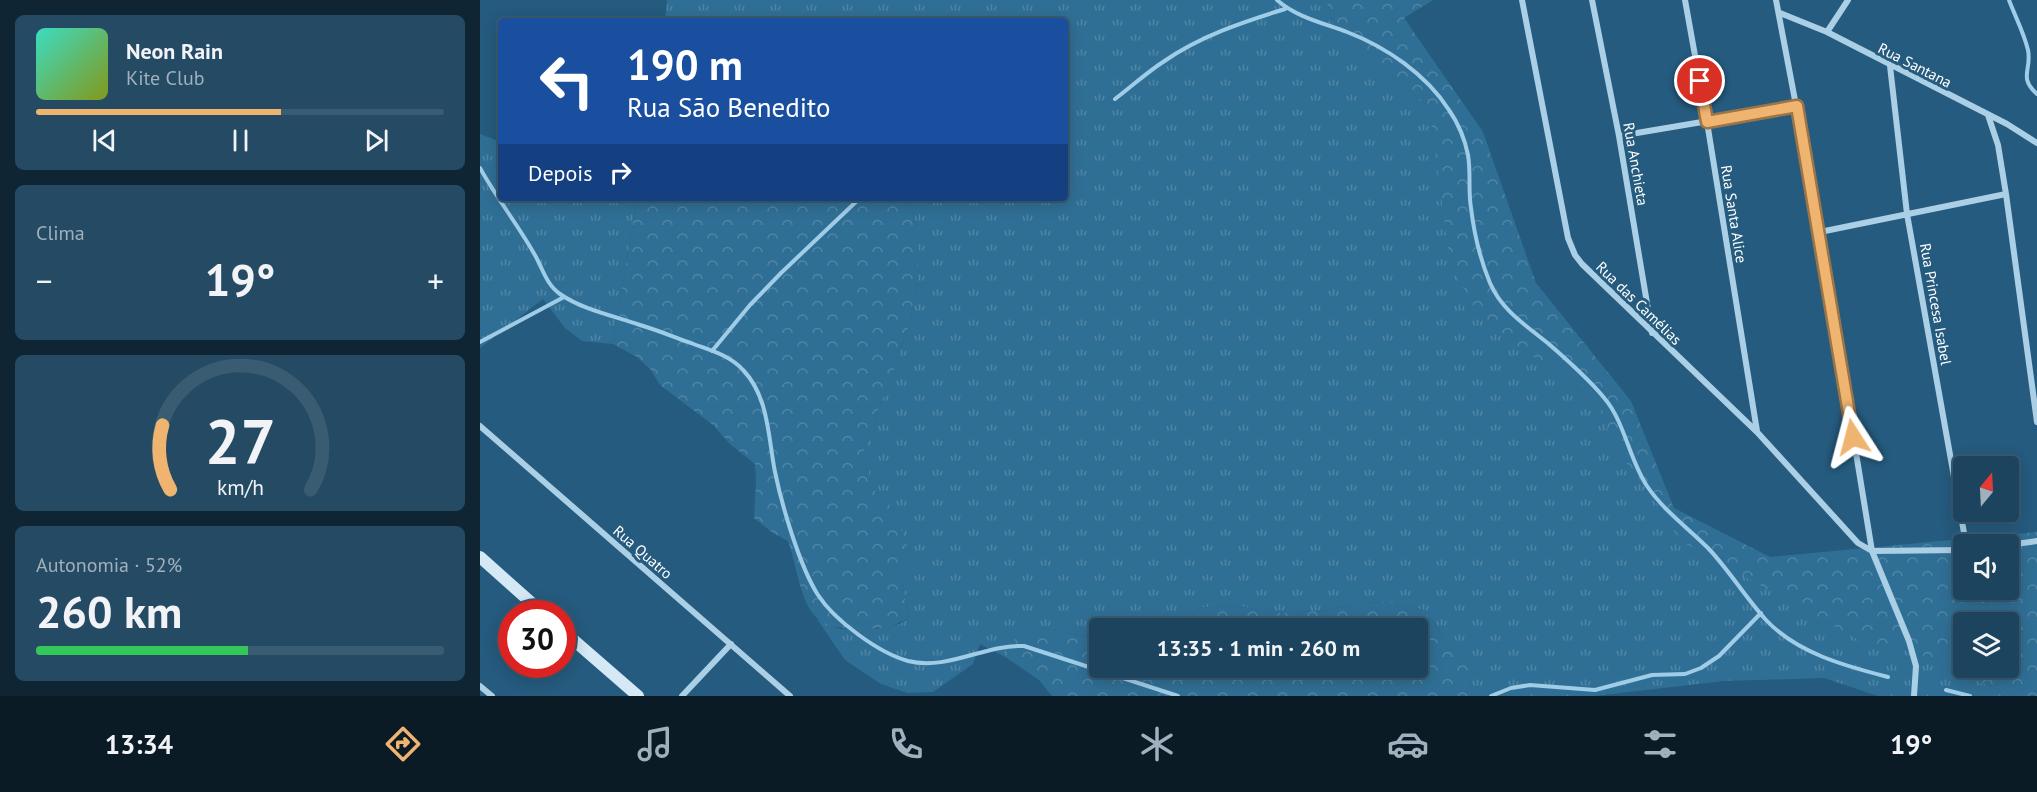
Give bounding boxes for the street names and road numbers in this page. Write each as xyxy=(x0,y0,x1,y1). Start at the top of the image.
street label: Rua Santana xyxy=(1875,38,1955,92)
street label: Rua Anchieta xyxy=(1619,121,1653,207)
street label: Rua Santa Alice xyxy=(1717,164,1751,264)
street label: Rua Princesa Isabel xyxy=(1916,242,1956,367)
street label: Rua das Camélias xyxy=(1592,257,1686,349)
street label: Rua Quatro xyxy=(609,521,677,583)

